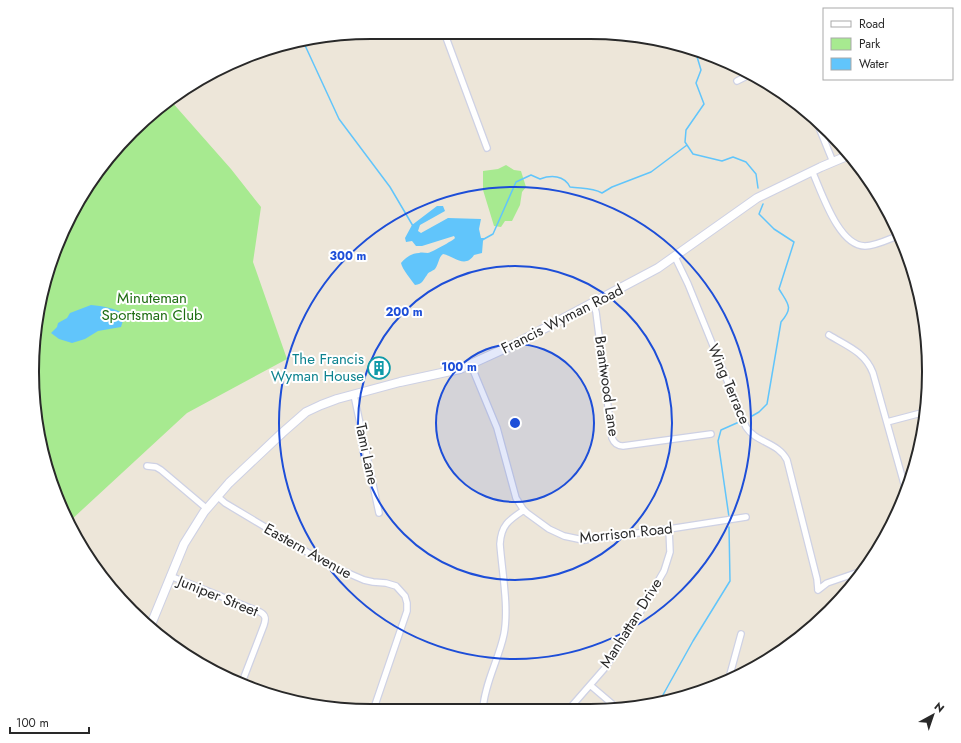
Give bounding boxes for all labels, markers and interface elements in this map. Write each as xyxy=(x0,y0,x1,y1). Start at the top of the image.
legend xyxy=(823,8,953,80)
text: Road xyxy=(859,15,885,33)
text: Park xyxy=(859,35,881,53)
text: Water xyxy=(859,55,890,73)
text: 300 m xyxy=(330,247,367,265)
street label: Francis Wyman Road xyxy=(497,279,627,359)
park label: Minuteman Sportsman Club xyxy=(101,287,203,326)
text: 200 m xyxy=(385,303,423,321)
street label: Brantwood Lane xyxy=(589,334,625,438)
street label: Wing Terrace xyxy=(702,340,756,428)
place label: The Francis Wyman House xyxy=(271,348,364,387)
building icon: The Francis Wyman House xyxy=(366,355,392,381)
text: 100 m xyxy=(441,358,477,376)
centre of rings xyxy=(508,416,522,430)
street label: Tami Lane xyxy=(350,421,384,487)
street label: Morrison Road xyxy=(578,517,674,549)
street label: Eastern Avenue xyxy=(260,518,356,584)
street label: Juniper Street xyxy=(173,569,262,622)
street label: Manhattan Drive xyxy=(595,573,668,672)
north arrow xyxy=(913,695,953,735)
text: N xyxy=(931,698,948,716)
scale bar xyxy=(10,709,89,735)
text: 100 m xyxy=(16,714,49,732)

